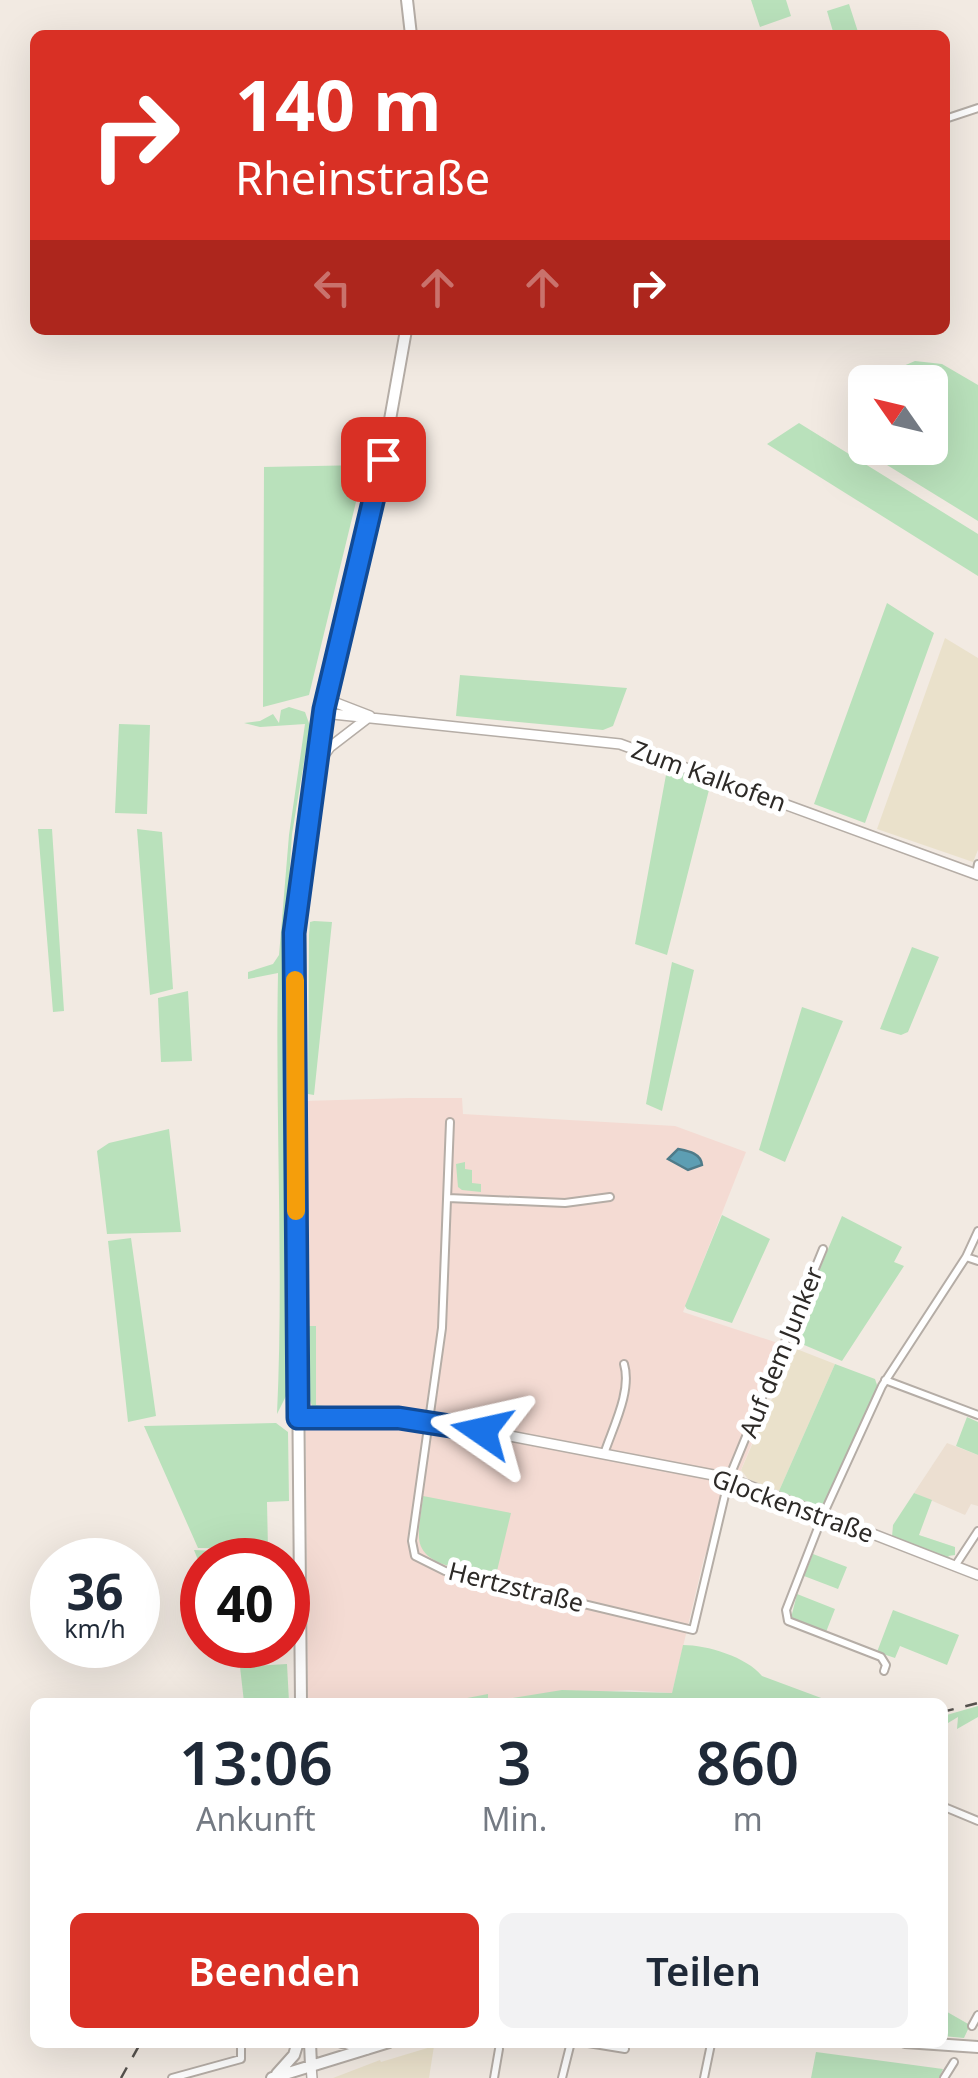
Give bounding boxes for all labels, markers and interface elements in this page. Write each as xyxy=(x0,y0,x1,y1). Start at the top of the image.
text: 140 m xyxy=(235,56,442,152)
icon: right xyxy=(70,70,200,200)
text: Rheinstraße xyxy=(235,147,490,208)
icon: left xyxy=(305,260,360,315)
icon: ahead xyxy=(410,260,465,315)
icon: ahead xyxy=(515,260,570,315)
icon: right xyxy=(620,260,675,315)
north arrow xyxy=(848,365,948,465)
map controls xyxy=(848,365,948,465)
pin xyxy=(341,417,426,502)
icon: arrive xyxy=(356,432,411,487)
street label: Zum Kalkofen xyxy=(627,731,791,819)
street label: Auf dem Junker xyxy=(730,1261,830,1442)
position arrow xyxy=(430,1379,534,1483)
street label: Glockenstraße xyxy=(708,1460,879,1550)
speed limit sign: 40 xyxy=(180,1538,310,1668)
street label: Hertzstraße xyxy=(445,1553,588,1619)
text: 36 xyxy=(66,1557,124,1625)
text: km/h xyxy=(64,1611,126,1645)
text: 13:06 xyxy=(179,1721,333,1803)
text: 3 xyxy=(497,1721,532,1803)
text: 860 xyxy=(696,1721,799,1803)
text: Ankunft xyxy=(196,1797,316,1840)
text: Min. xyxy=(482,1797,547,1840)
text: m xyxy=(733,1797,763,1840)
button: Beenden xyxy=(70,1913,479,2028)
button: Teilen xyxy=(499,1913,908,2028)

